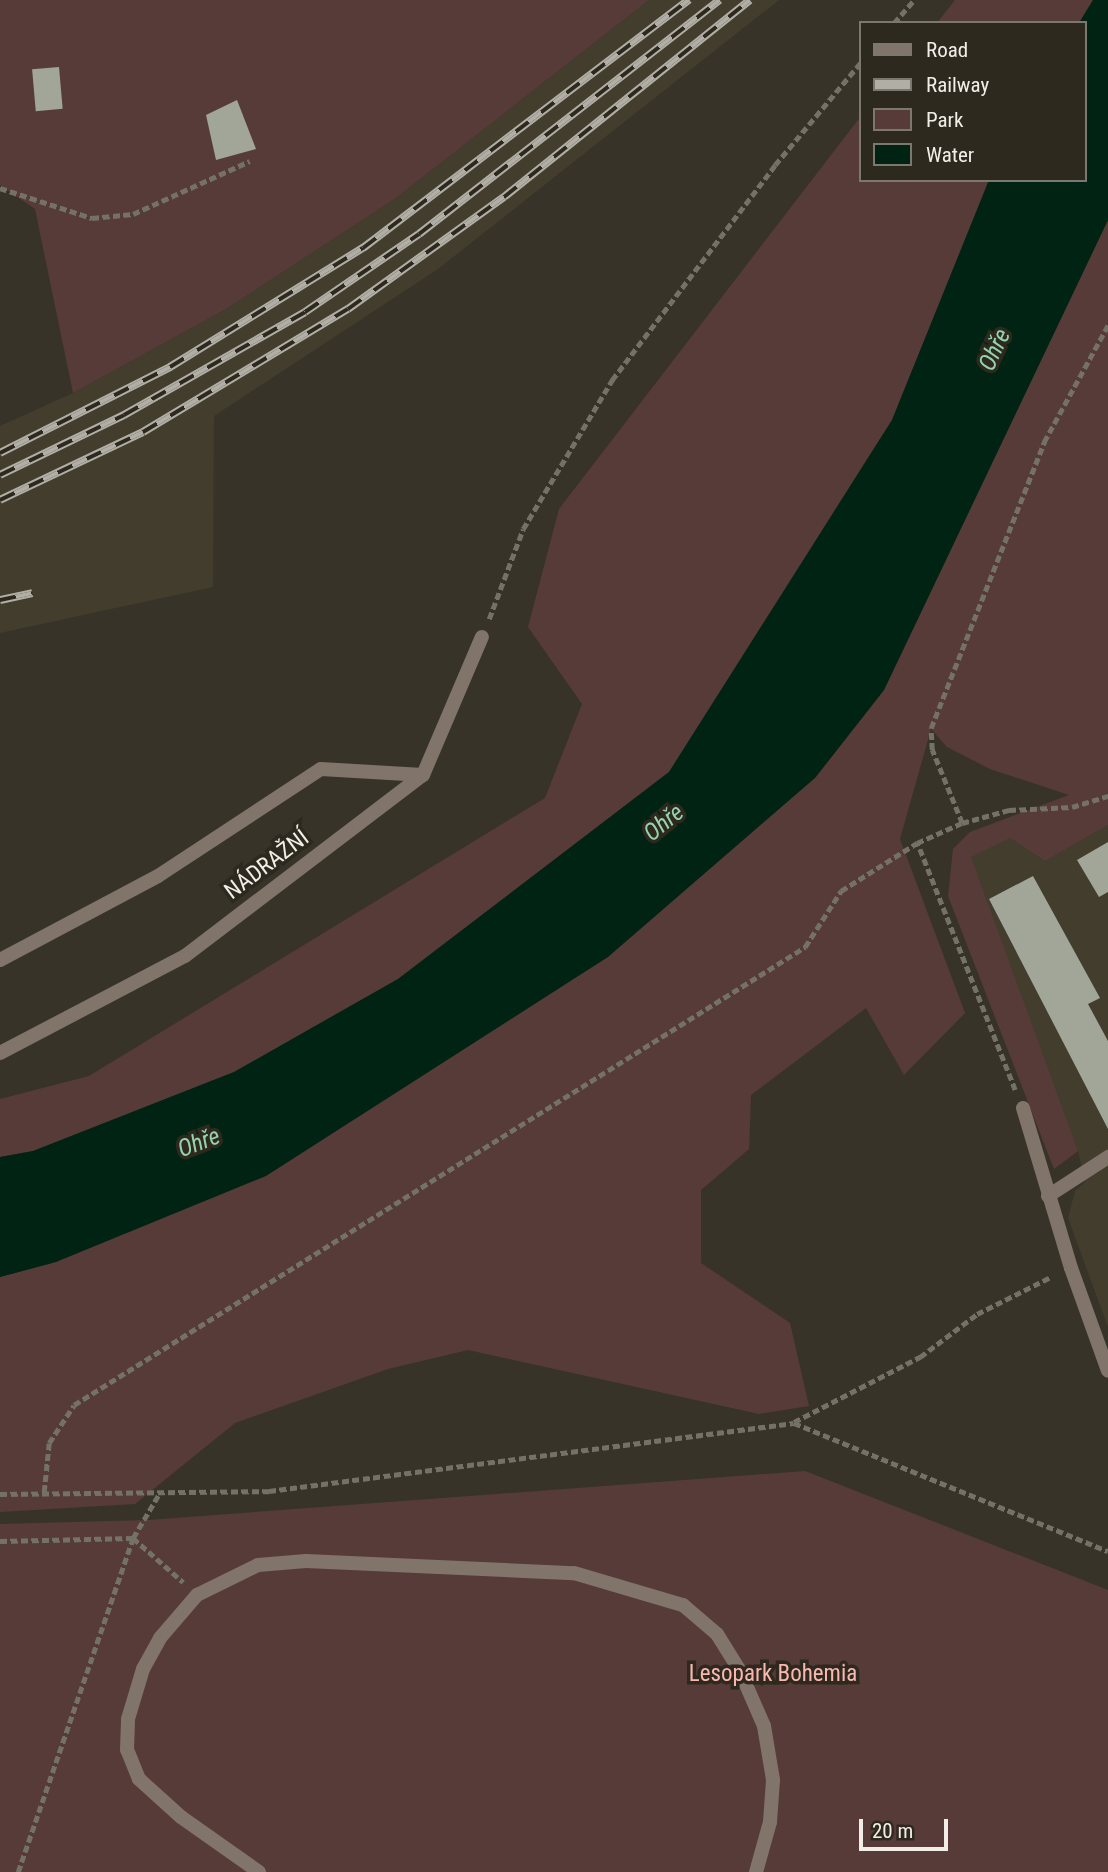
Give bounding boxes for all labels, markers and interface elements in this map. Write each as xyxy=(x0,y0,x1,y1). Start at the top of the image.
legend xyxy=(860,21,1087,182)
text: Road xyxy=(926,38,968,62)
text: Railway xyxy=(926,73,989,97)
text: Park xyxy=(926,108,963,132)
text: Water xyxy=(926,143,974,167)
water label: Ohře xyxy=(973,324,1017,376)
water label: Ohře xyxy=(638,798,690,848)
street label: NÁDRAŽNÍ xyxy=(219,824,315,906)
water label: Ohře xyxy=(174,1122,224,1164)
park label: Lesopark Bohemia xyxy=(689,1660,857,1688)
scale bar xyxy=(863,1806,952,1850)
text: 20 m xyxy=(872,1819,913,1843)

